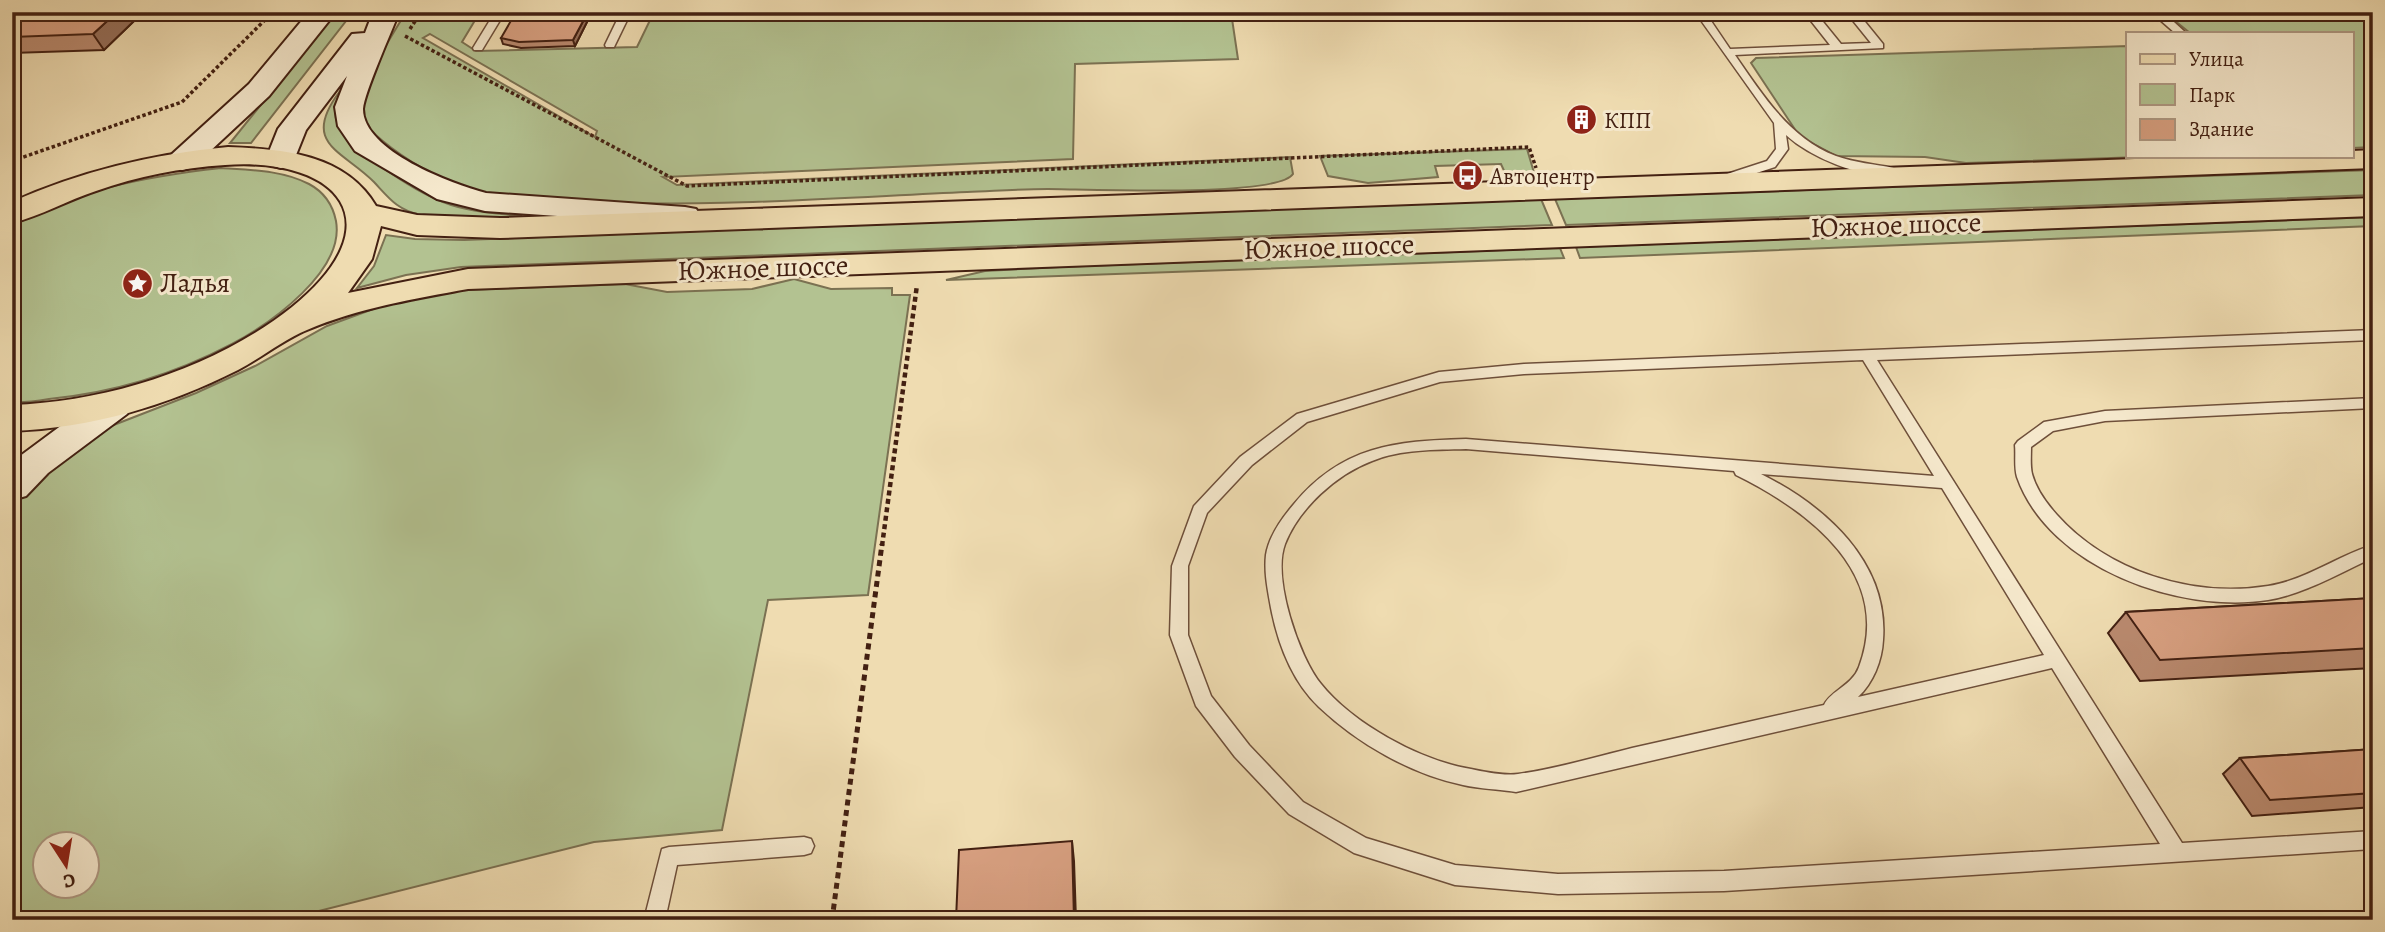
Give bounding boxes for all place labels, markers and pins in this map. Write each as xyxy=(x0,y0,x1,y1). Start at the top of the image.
building icon: КПП xyxy=(1564,103,1598,137)
place label: КПП xyxy=(1604,105,1651,136)
bus stop icon: Автоцентр xyxy=(1450,159,1484,193)
place label: Автоцентр xyxy=(1489,161,1595,192)
place label: Ладья xyxy=(160,264,230,302)
place icon: Ладья xyxy=(120,266,154,300)

